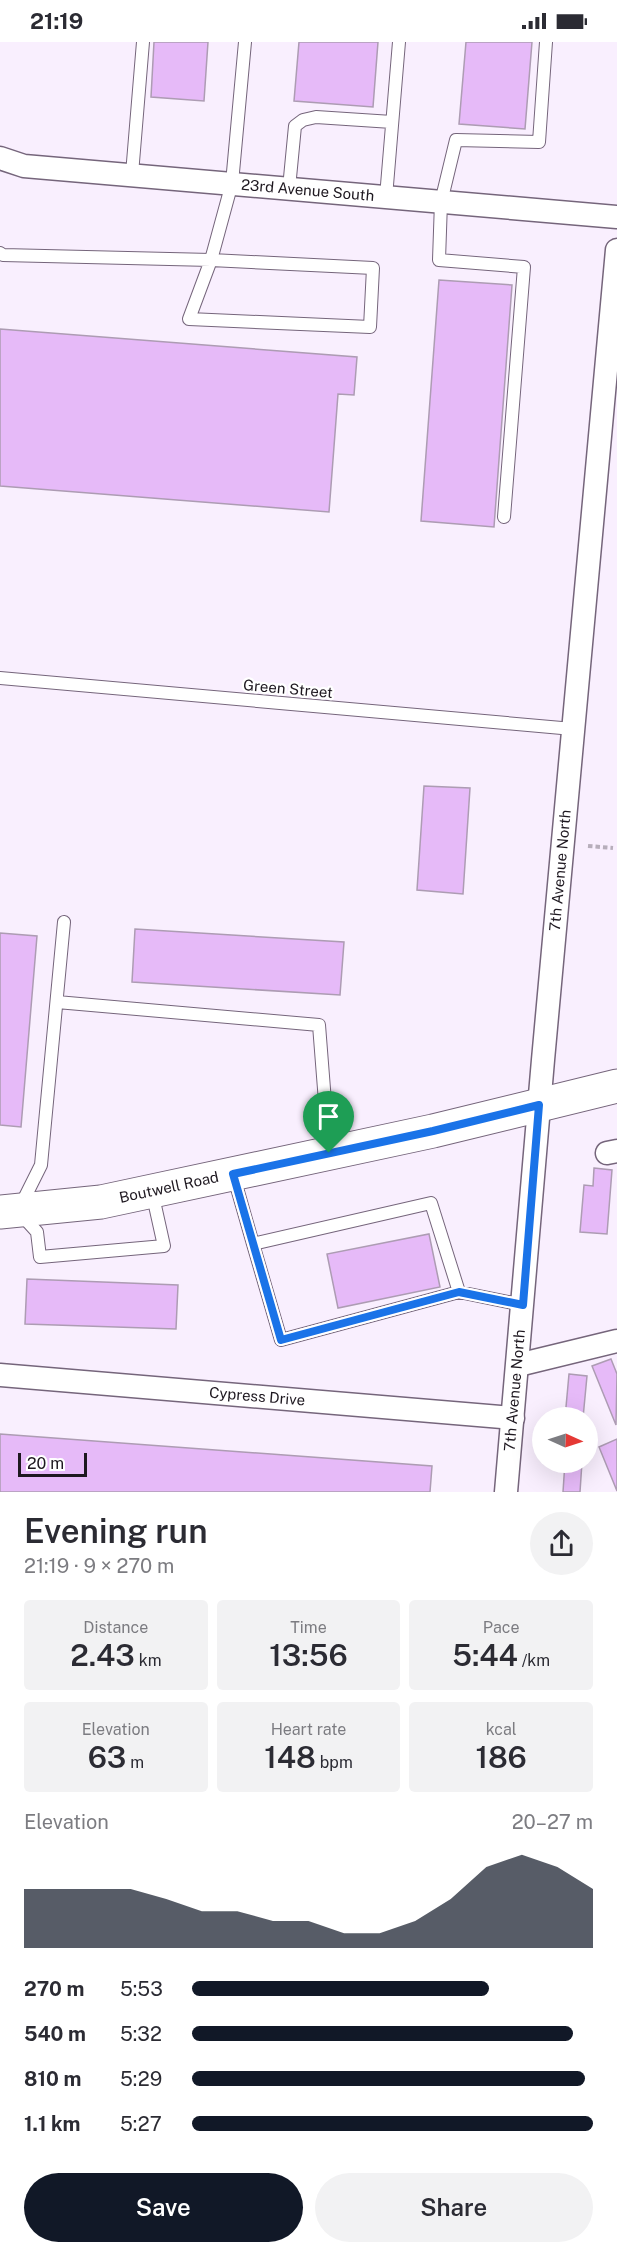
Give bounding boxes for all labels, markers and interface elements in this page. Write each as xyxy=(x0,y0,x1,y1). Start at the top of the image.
text: 21:19 xyxy=(30,8,83,34)
street label: 23rd Avenue South xyxy=(240,176,375,204)
street label: Green Street xyxy=(243,676,334,701)
street label: 7th Avenue North xyxy=(546,809,574,932)
pin xyxy=(303,1091,354,1153)
icon: arrive xyxy=(312,1100,345,1133)
street label: Boutwell Road xyxy=(118,1168,220,1206)
street label: 7th Avenue North xyxy=(501,1329,528,1452)
street label: Cypress Drive xyxy=(208,1384,306,1409)
north arrow xyxy=(532,1407,598,1473)
map controls xyxy=(532,1407,598,1473)
scale bar xyxy=(18,1450,87,1478)
text: 20 m xyxy=(27,1454,64,1473)
text: Evening run xyxy=(24,1512,207,1550)
button: share xyxy=(530,1512,593,1575)
text: 21:19 · 9 × 270 m xyxy=(24,1554,174,1578)
text: Distance xyxy=(83,1618,148,1637)
text: Time xyxy=(290,1618,327,1637)
text: Pace xyxy=(483,1618,519,1637)
text: 2.43 xyxy=(70,1637,135,1673)
text: 13:56 xyxy=(269,1637,348,1673)
text: 5:44 xyxy=(452,1637,518,1673)
text: km xyxy=(135,1651,162,1670)
text: /km xyxy=(518,1651,550,1670)
text: Elevation xyxy=(82,1720,150,1739)
text: Heart rate xyxy=(271,1720,346,1739)
text: kcal xyxy=(486,1720,517,1739)
text: 63 xyxy=(88,1739,126,1775)
text: 148 xyxy=(264,1739,316,1775)
text: 186 xyxy=(475,1739,527,1775)
text: m xyxy=(126,1753,144,1772)
text: bpm xyxy=(316,1753,353,1772)
text: Elevation xyxy=(24,1810,109,1834)
text: 20–27 m xyxy=(512,1810,593,1834)
text: 270 m xyxy=(24,1977,84,2001)
text: 5:53 xyxy=(120,1977,163,2001)
text: 540 m xyxy=(24,2022,86,2046)
text: 5:32 xyxy=(120,2022,162,2046)
text: 810 m xyxy=(24,2067,81,2091)
text: 5:29 xyxy=(120,2067,162,2091)
text: 1.1 km xyxy=(24,2112,81,2136)
text: 5:27 xyxy=(120,2112,162,2136)
button: Save xyxy=(24,2173,303,2242)
button: Share xyxy=(315,2173,593,2242)

